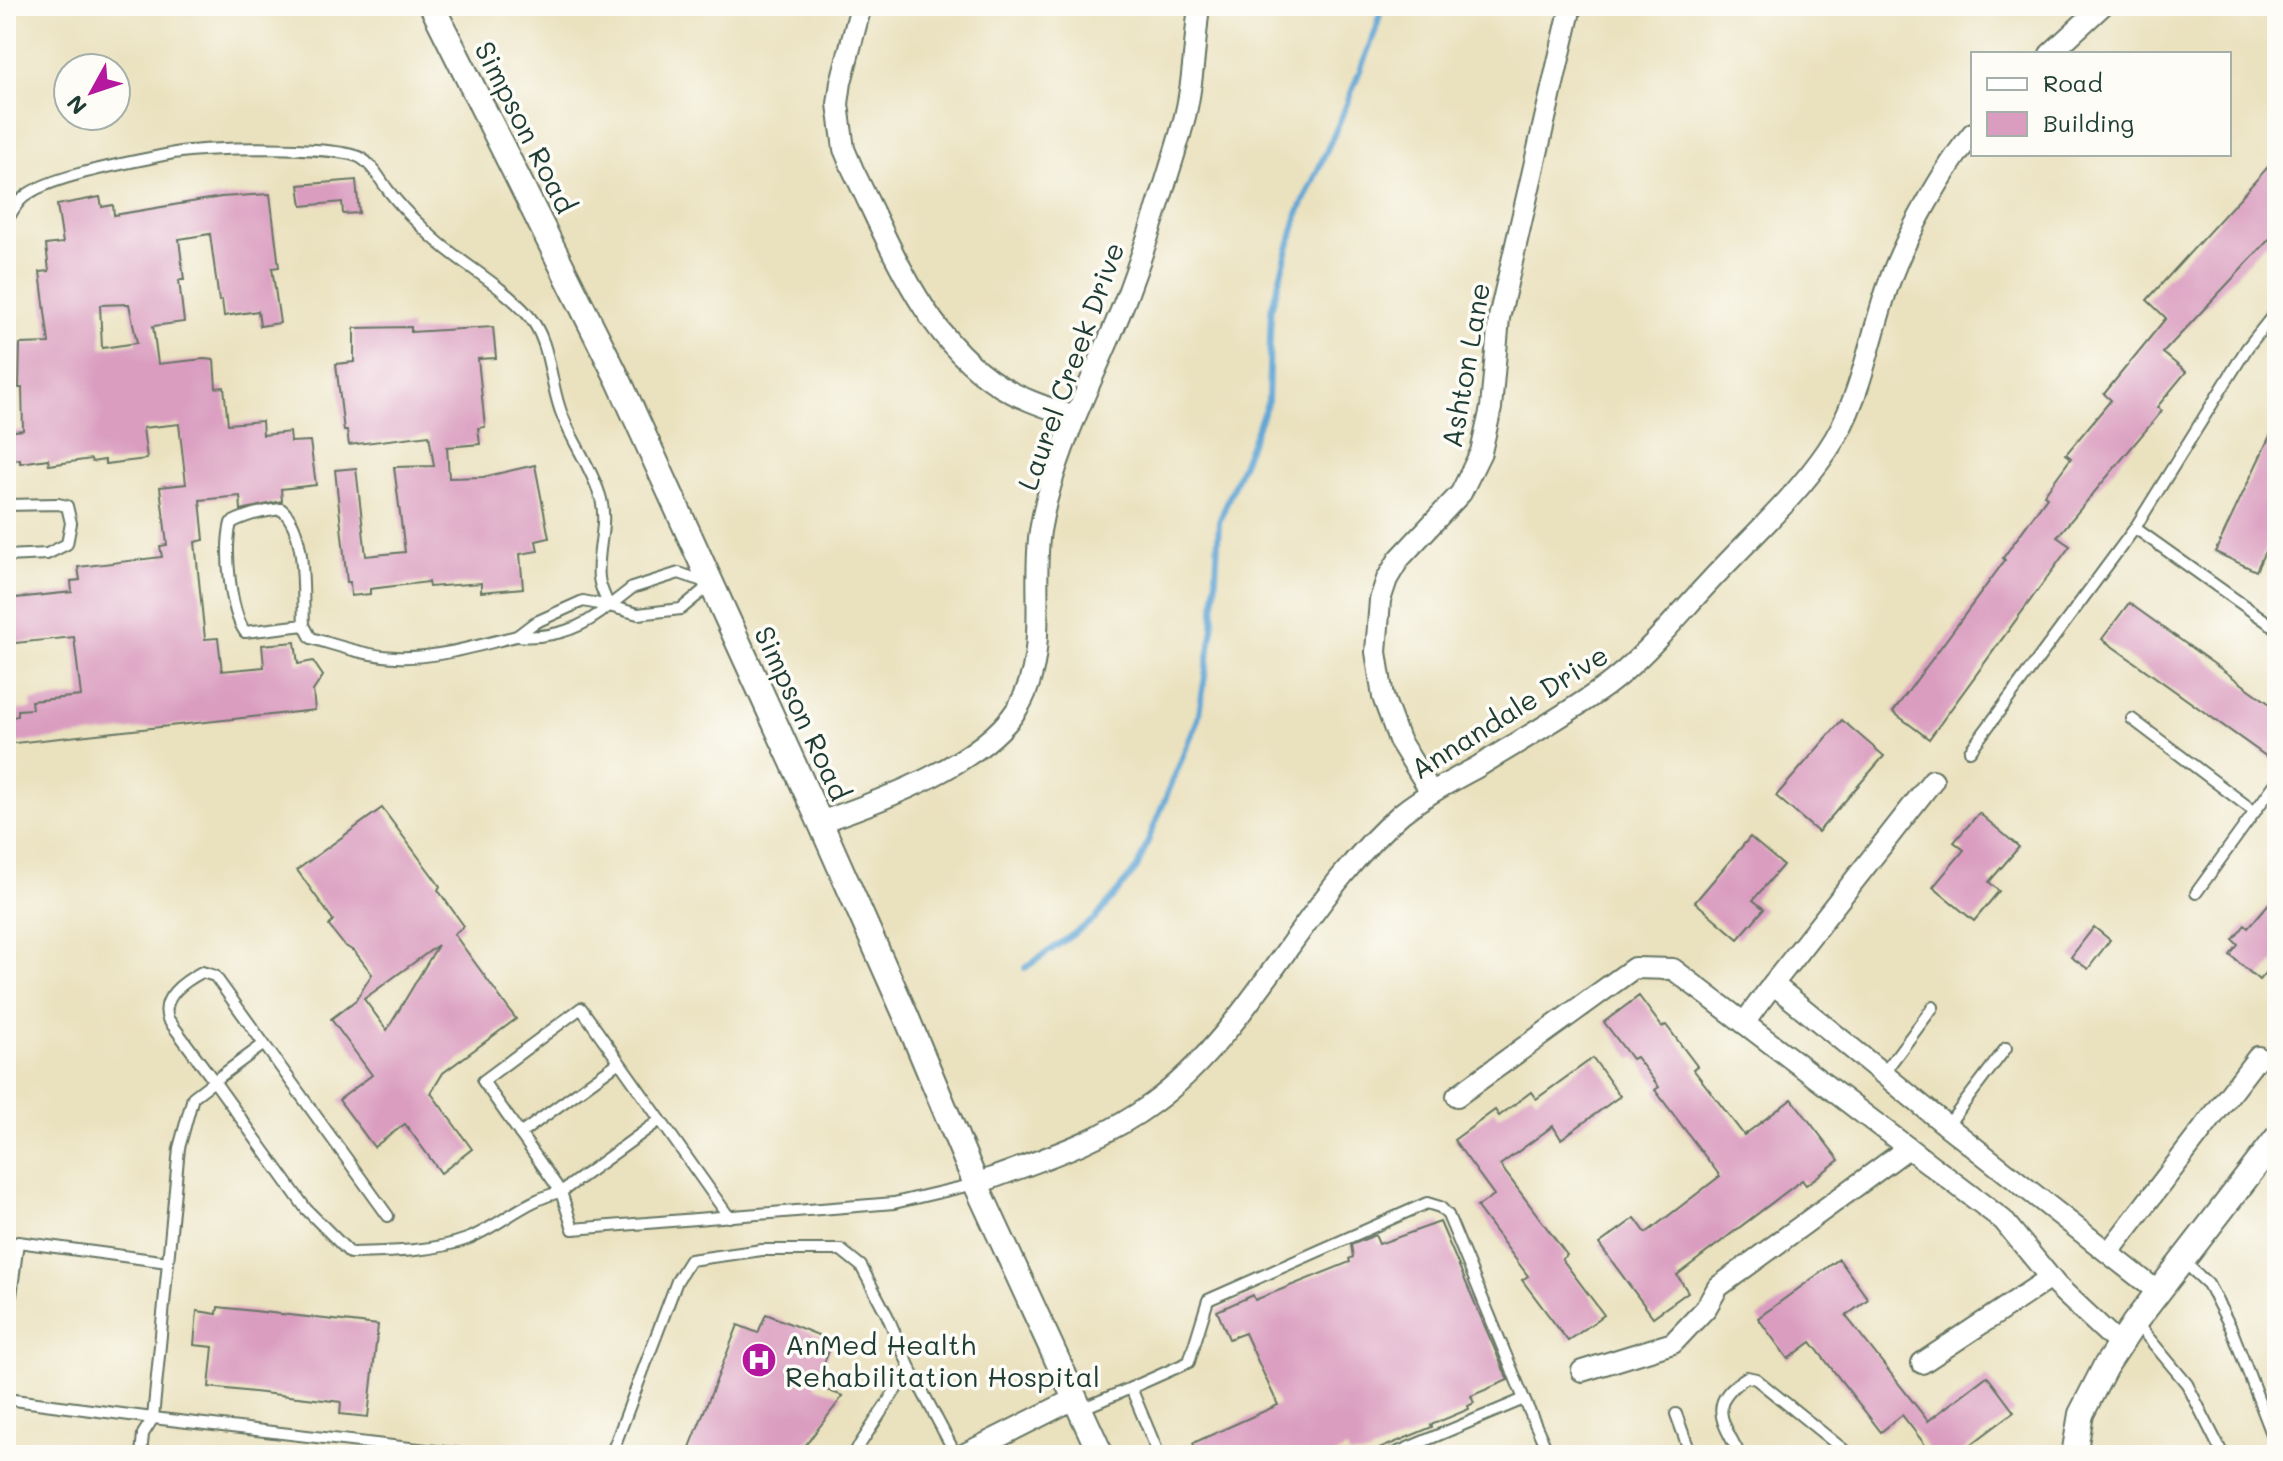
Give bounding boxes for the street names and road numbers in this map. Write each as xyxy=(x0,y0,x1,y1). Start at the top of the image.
street label: Simpson Road xyxy=(467,35,585,219)
street label: Laurel Creek Drive xyxy=(1008,237,1132,495)
street label: Ashton Lane xyxy=(1433,280,1497,450)
street label: Simpson Road xyxy=(747,620,859,806)
street label: Annandale Drive xyxy=(1404,636,1614,786)

